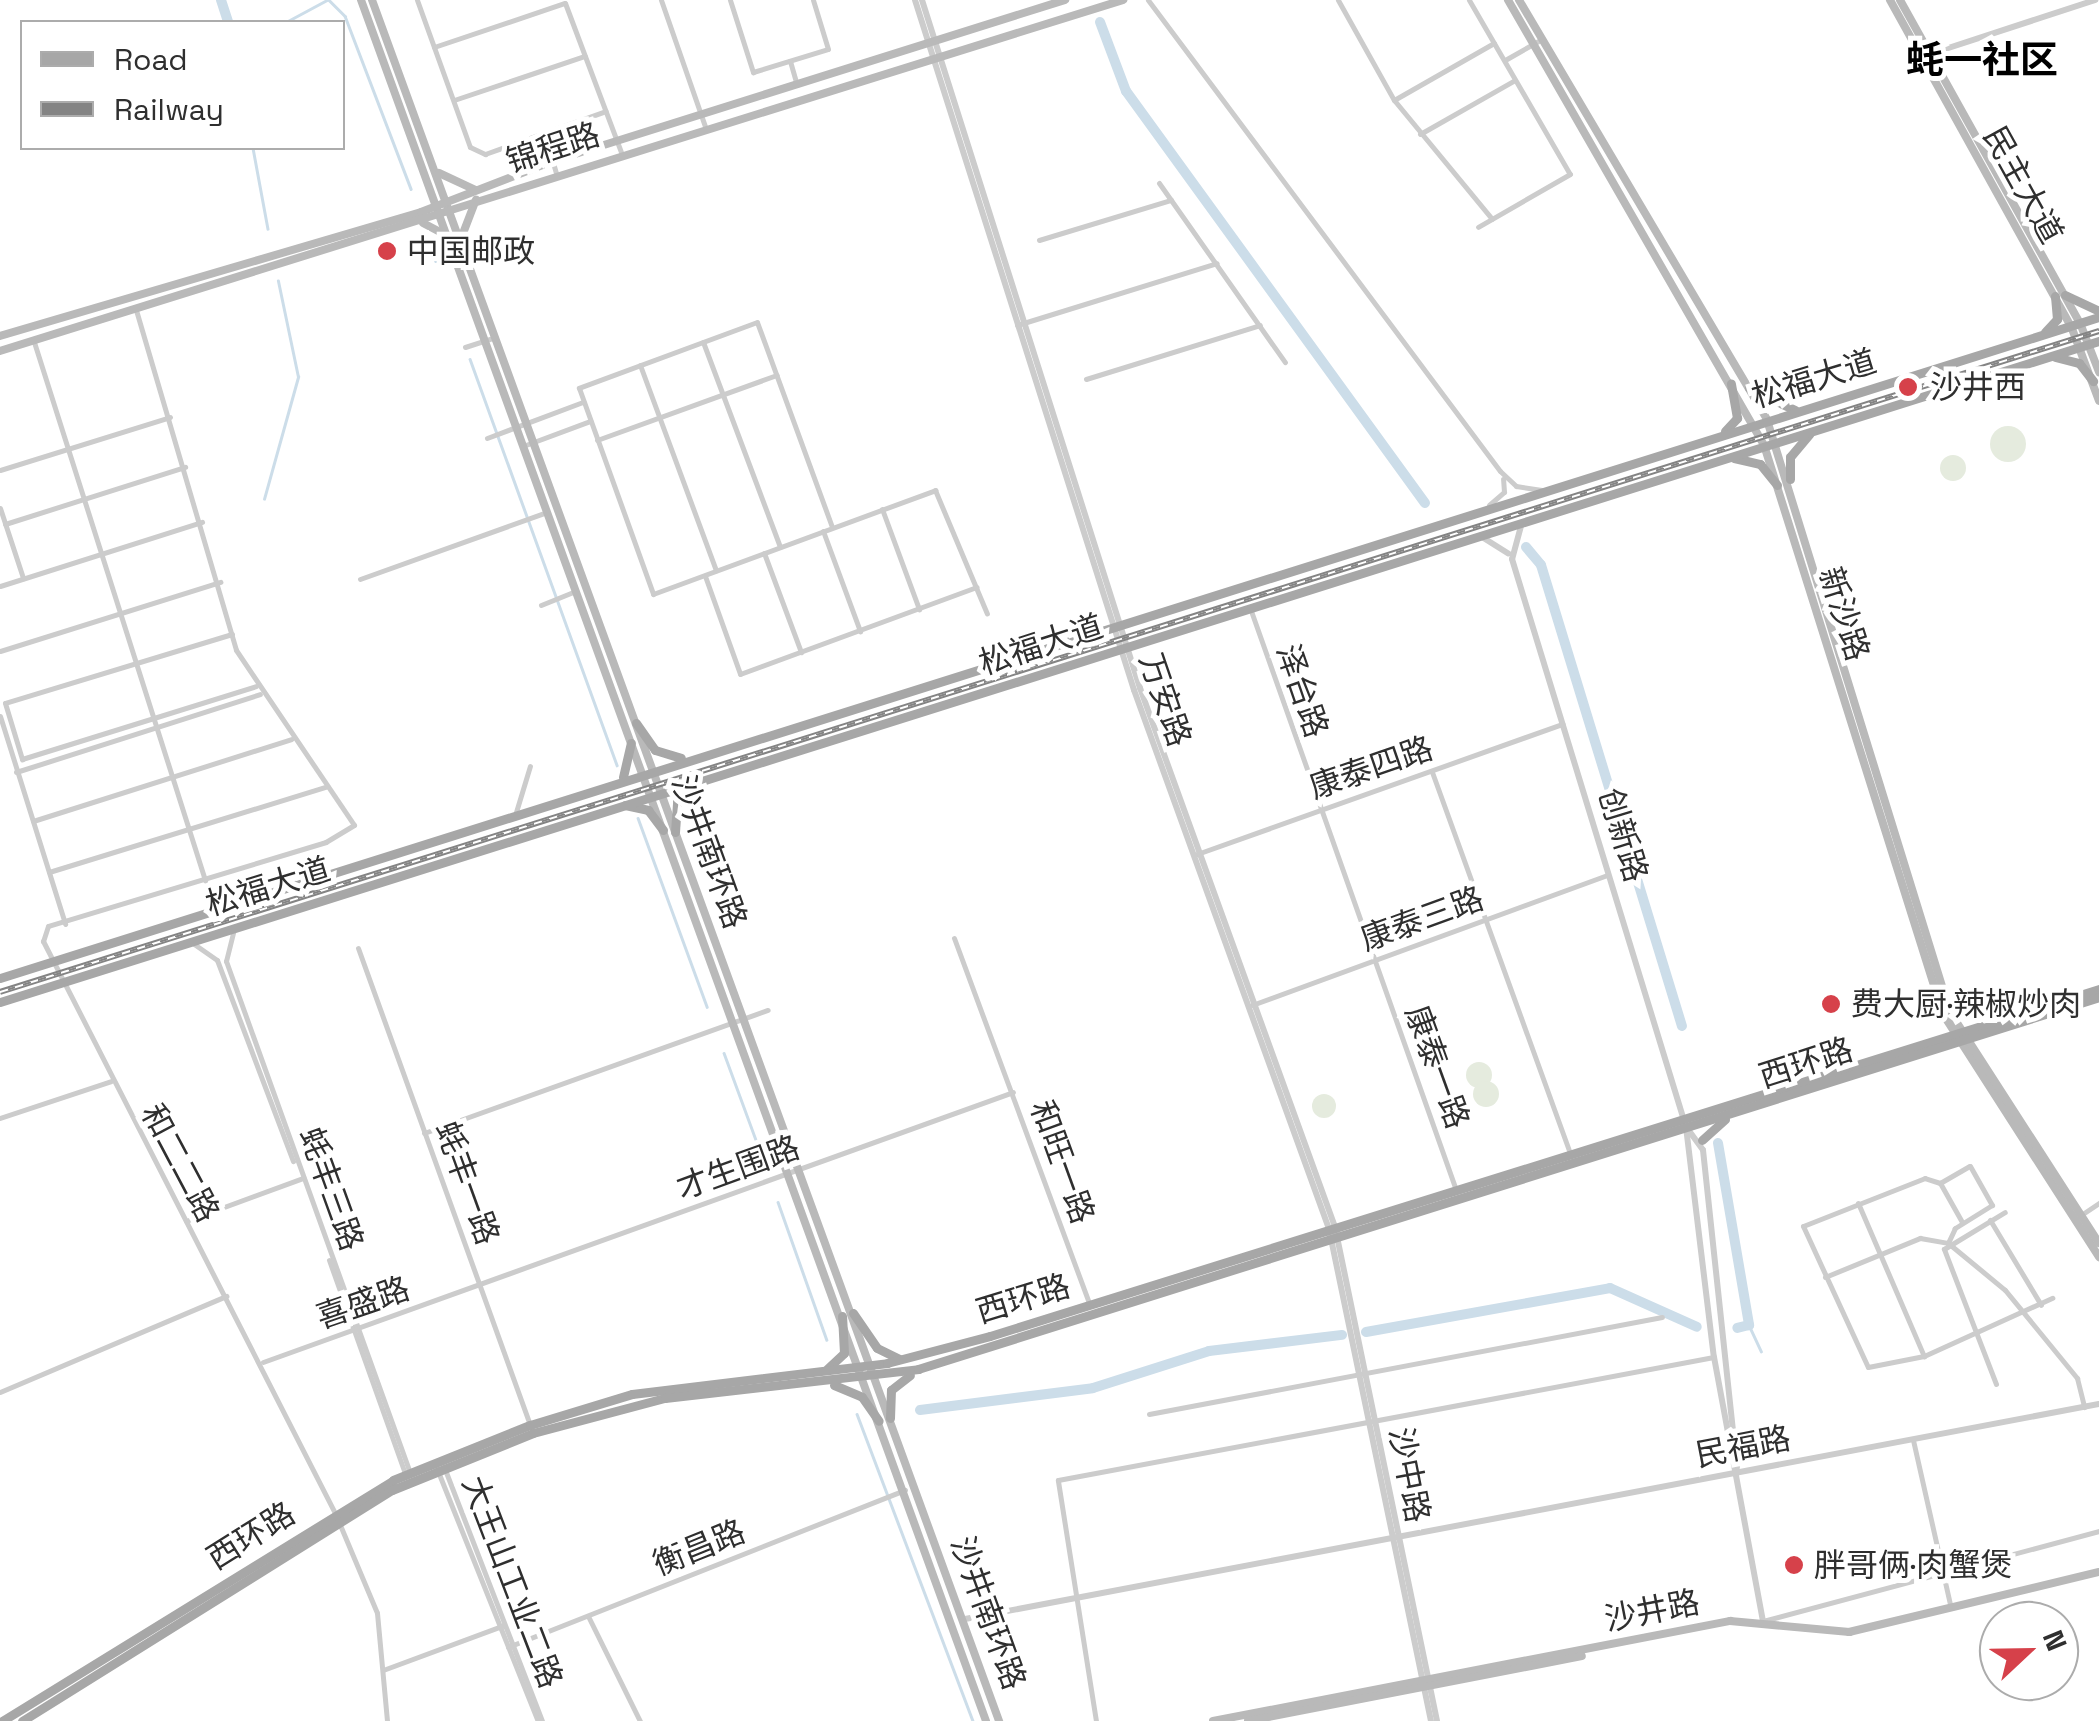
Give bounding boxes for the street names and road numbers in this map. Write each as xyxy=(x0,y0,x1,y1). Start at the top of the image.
street label: 锦程路 xyxy=(501,115,605,181)
street label: 民主大道 xyxy=(1975,120,2071,250)
street label: 松福大道 xyxy=(1747,342,1881,416)
street label: 新沙路 xyxy=(1811,562,1877,666)
street label: 松福大道 xyxy=(974,607,1108,683)
street label: 泽台路 xyxy=(1268,639,1336,743)
street label: 万安路 xyxy=(1131,648,1199,752)
street label: 康泰四路 xyxy=(1304,729,1438,807)
street label: 沙井南环路 xyxy=(664,770,754,934)
street label: 创新路 xyxy=(1591,783,1655,887)
street label: 松福大道 xyxy=(201,850,335,924)
street label: 康泰三路 xyxy=(1355,879,1489,959)
street label: 康泰一路 xyxy=(1397,1000,1477,1134)
street label: 西环路 xyxy=(1754,1030,1858,1096)
street label: 和旺一路 xyxy=(1022,1095,1102,1229)
street label: 和二二路 xyxy=(133,1097,227,1229)
street label: 蚝丰一路 xyxy=(427,1116,507,1250)
street label: 蚝丰三路 xyxy=(291,1122,371,1256)
street label: 才生围路 xyxy=(671,1128,805,1208)
street label: 西环路 xyxy=(971,1267,1075,1331)
street label: 喜盛路 xyxy=(311,1269,415,1337)
street label: 民福路 xyxy=(1692,1419,1794,1475)
street label: 沙中路 xyxy=(1381,1424,1437,1526)
street label: 大王山工业二路 xyxy=(454,1471,570,1693)
street label: 西环路 xyxy=(200,1494,302,1578)
street label: 衡昌路 xyxy=(647,1512,751,1584)
street label: 沙井南环路 xyxy=(943,1531,1033,1695)
street label: 沙井路 xyxy=(1601,1583,1703,1639)

